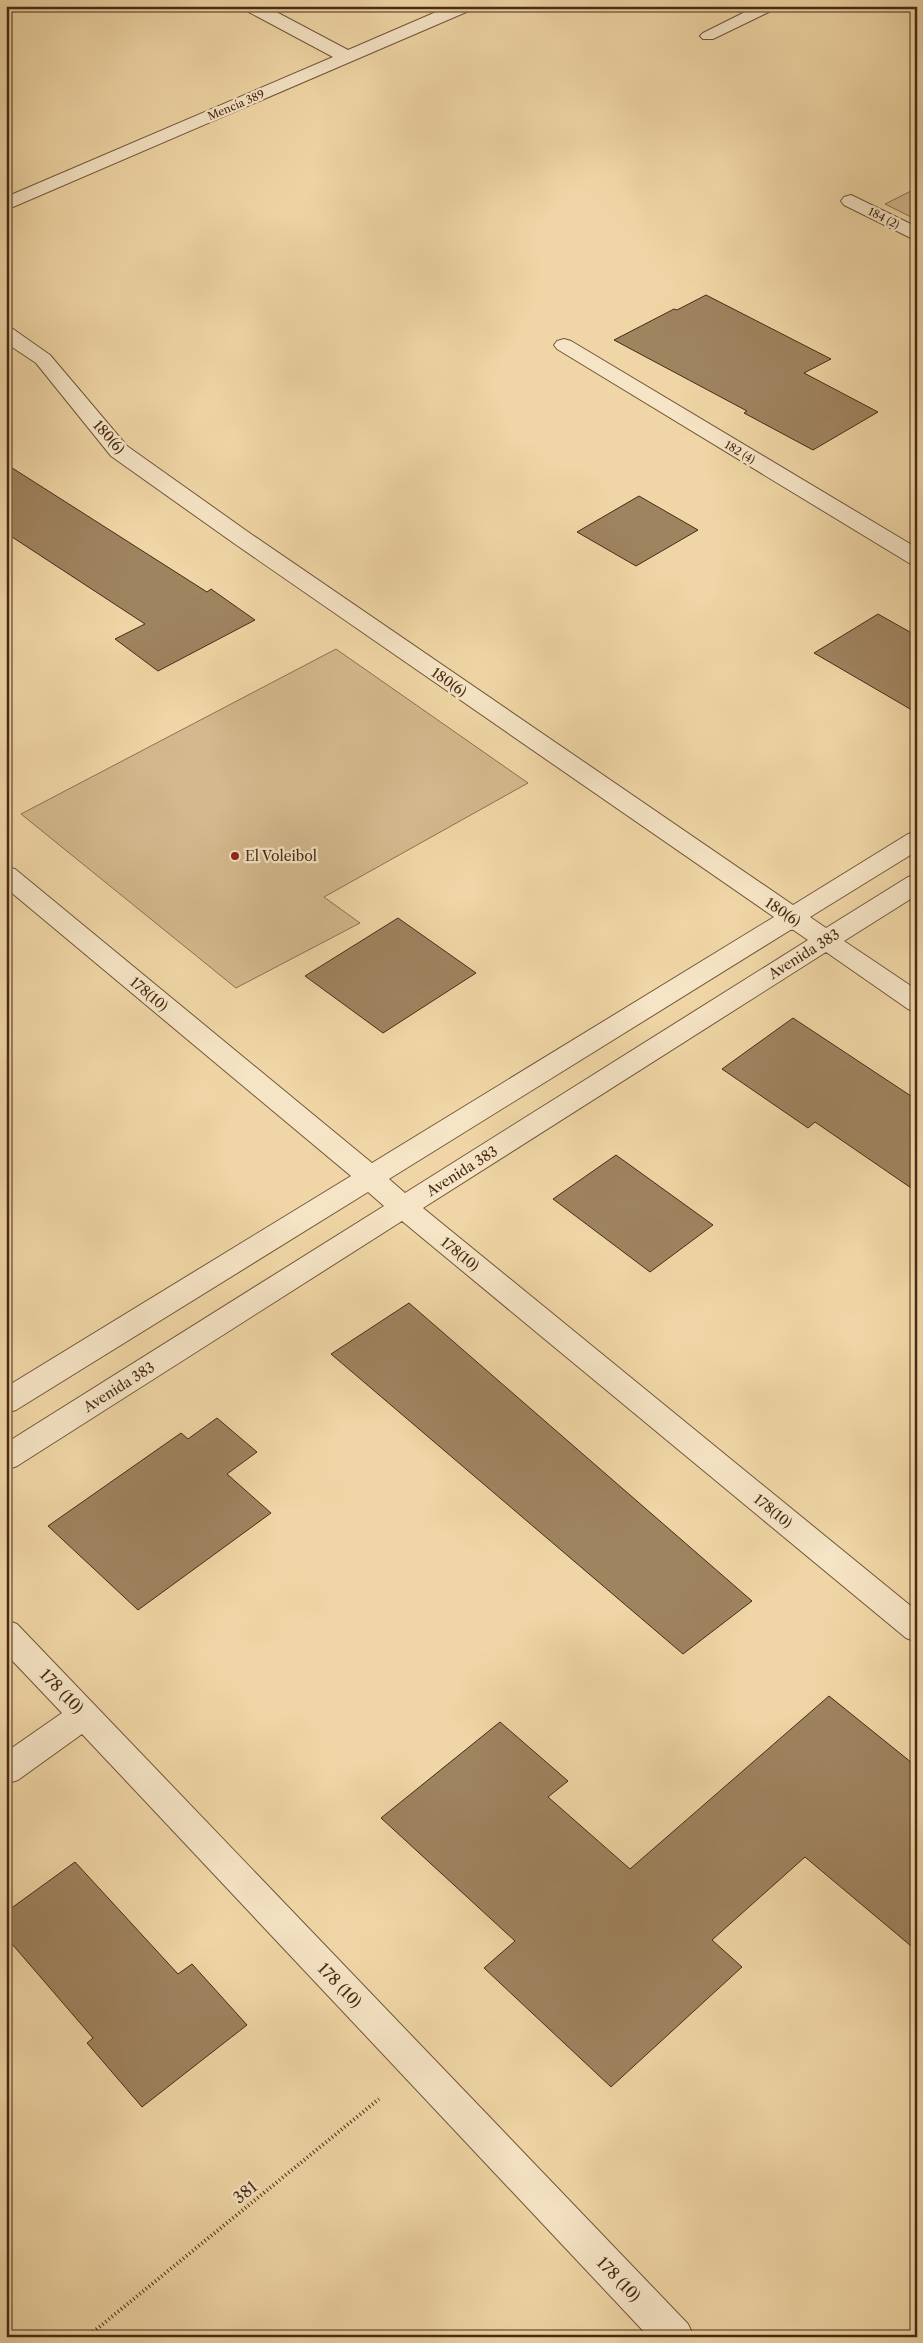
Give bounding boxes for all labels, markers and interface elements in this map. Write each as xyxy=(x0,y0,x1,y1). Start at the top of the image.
street label: Mencía 389 xyxy=(205,87,267,123)
street label: 184 (2) xyxy=(866,204,902,232)
street label: 180(6) xyxy=(89,416,129,458)
street label: 182 (4) xyxy=(722,437,758,467)
street label: 180(6) xyxy=(428,663,470,701)
place label: El Voleibol xyxy=(245,847,317,865)
marker: El Voleibol xyxy=(229,850,241,862)
street label: 180(6) xyxy=(762,894,804,930)
street label: Avenida 383 xyxy=(764,925,843,984)
street label: 178(10) xyxy=(126,973,172,1015)
street label: Avenida 383 xyxy=(422,1142,501,1201)
street label: 178(10) xyxy=(437,1233,483,1275)
street label: Avenida 383 xyxy=(79,1358,158,1417)
street label: 178(10) xyxy=(750,1490,796,1532)
street label: 178 (10) xyxy=(36,1664,88,1718)
street label: 178 (10) xyxy=(314,1958,366,2012)
street label: 381 xyxy=(229,2176,261,2208)
street label: 178 (10) xyxy=(593,2252,645,2306)

